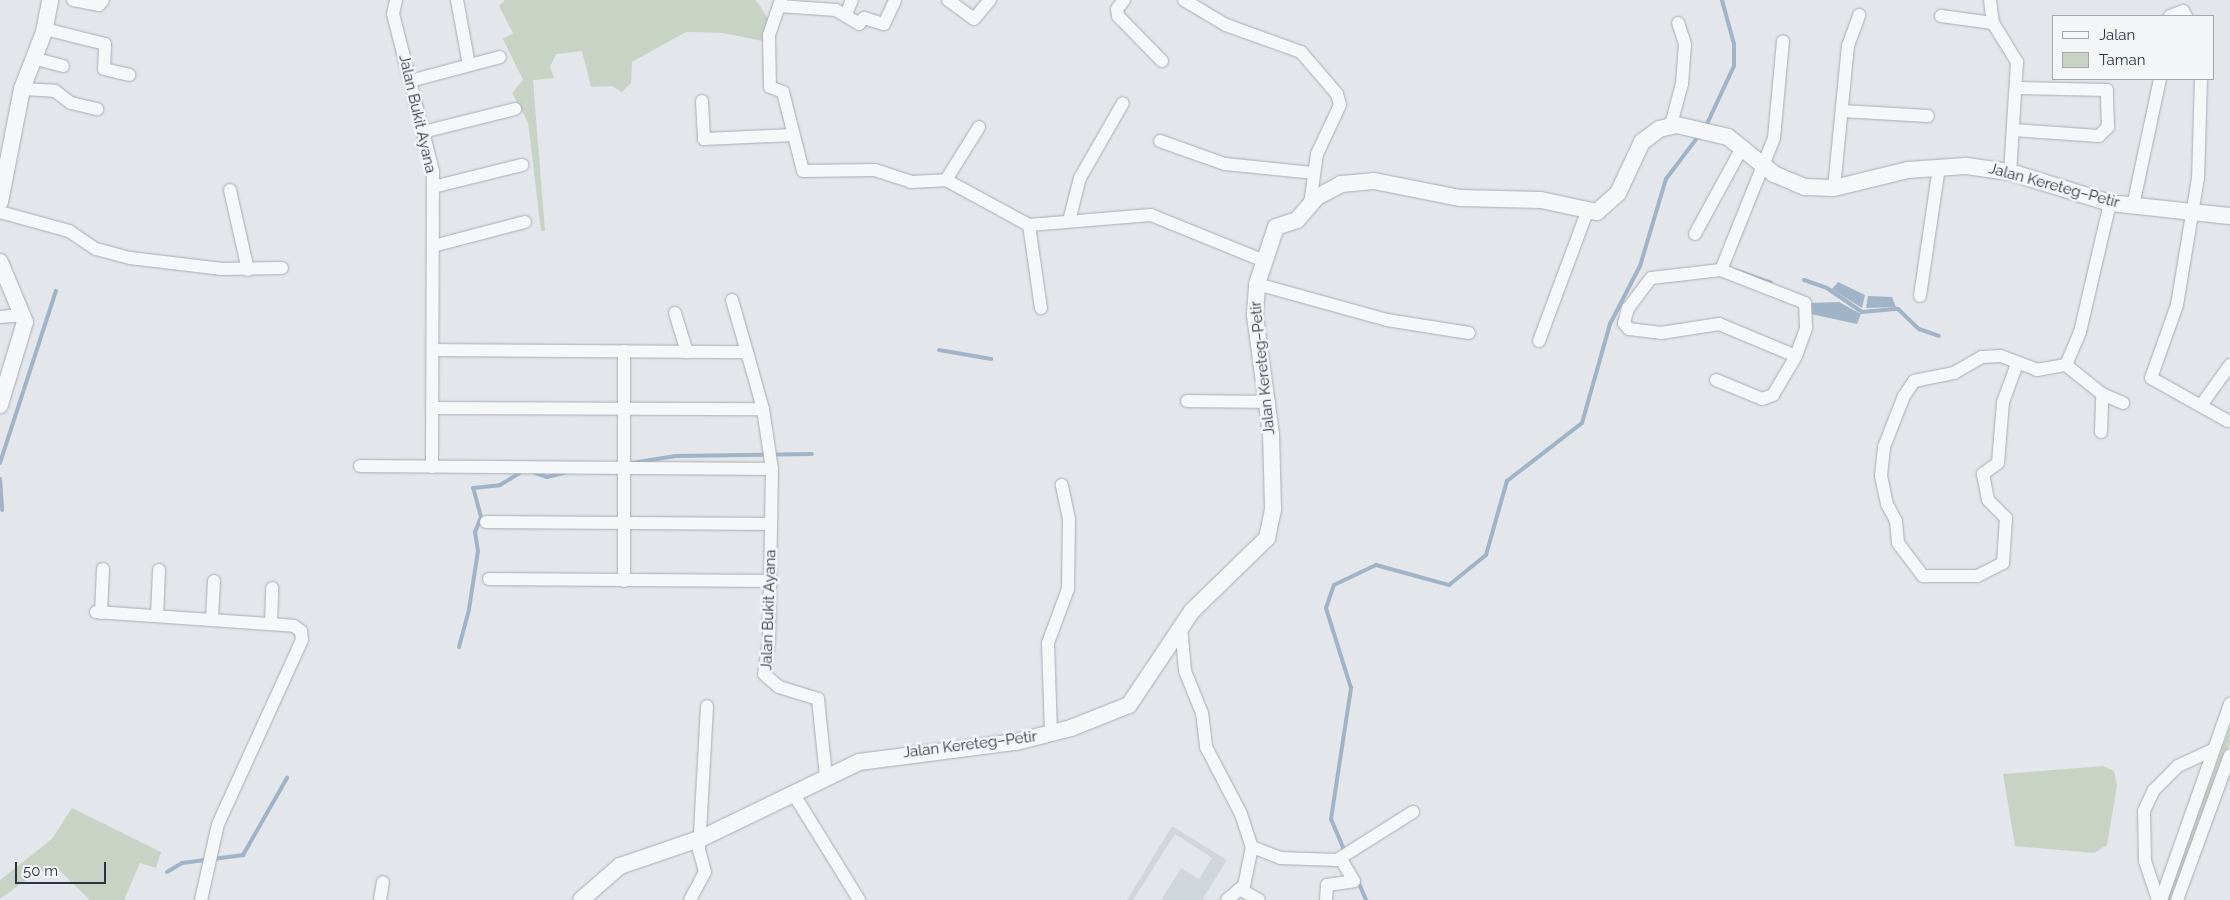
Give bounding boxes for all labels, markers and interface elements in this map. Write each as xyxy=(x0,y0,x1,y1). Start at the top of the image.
legend xyxy=(2052,15,2215,80)
text: Jalan xyxy=(2099,26,2135,44)
text: Taman xyxy=(2099,51,2145,69)
street label: Jalan Bukit Ayana xyxy=(395,53,439,175)
street label: Jalan Kereteg–Petir xyxy=(1987,160,2121,212)
street label: Jalan Kereteg–Petir xyxy=(1247,300,1279,436)
street label: Jalan Bukit Ayana xyxy=(758,549,780,671)
street label: Jalan Kereteg–Petir xyxy=(902,728,1038,762)
scale bar xyxy=(18,852,109,884)
text: 50 m xyxy=(23,862,58,880)

